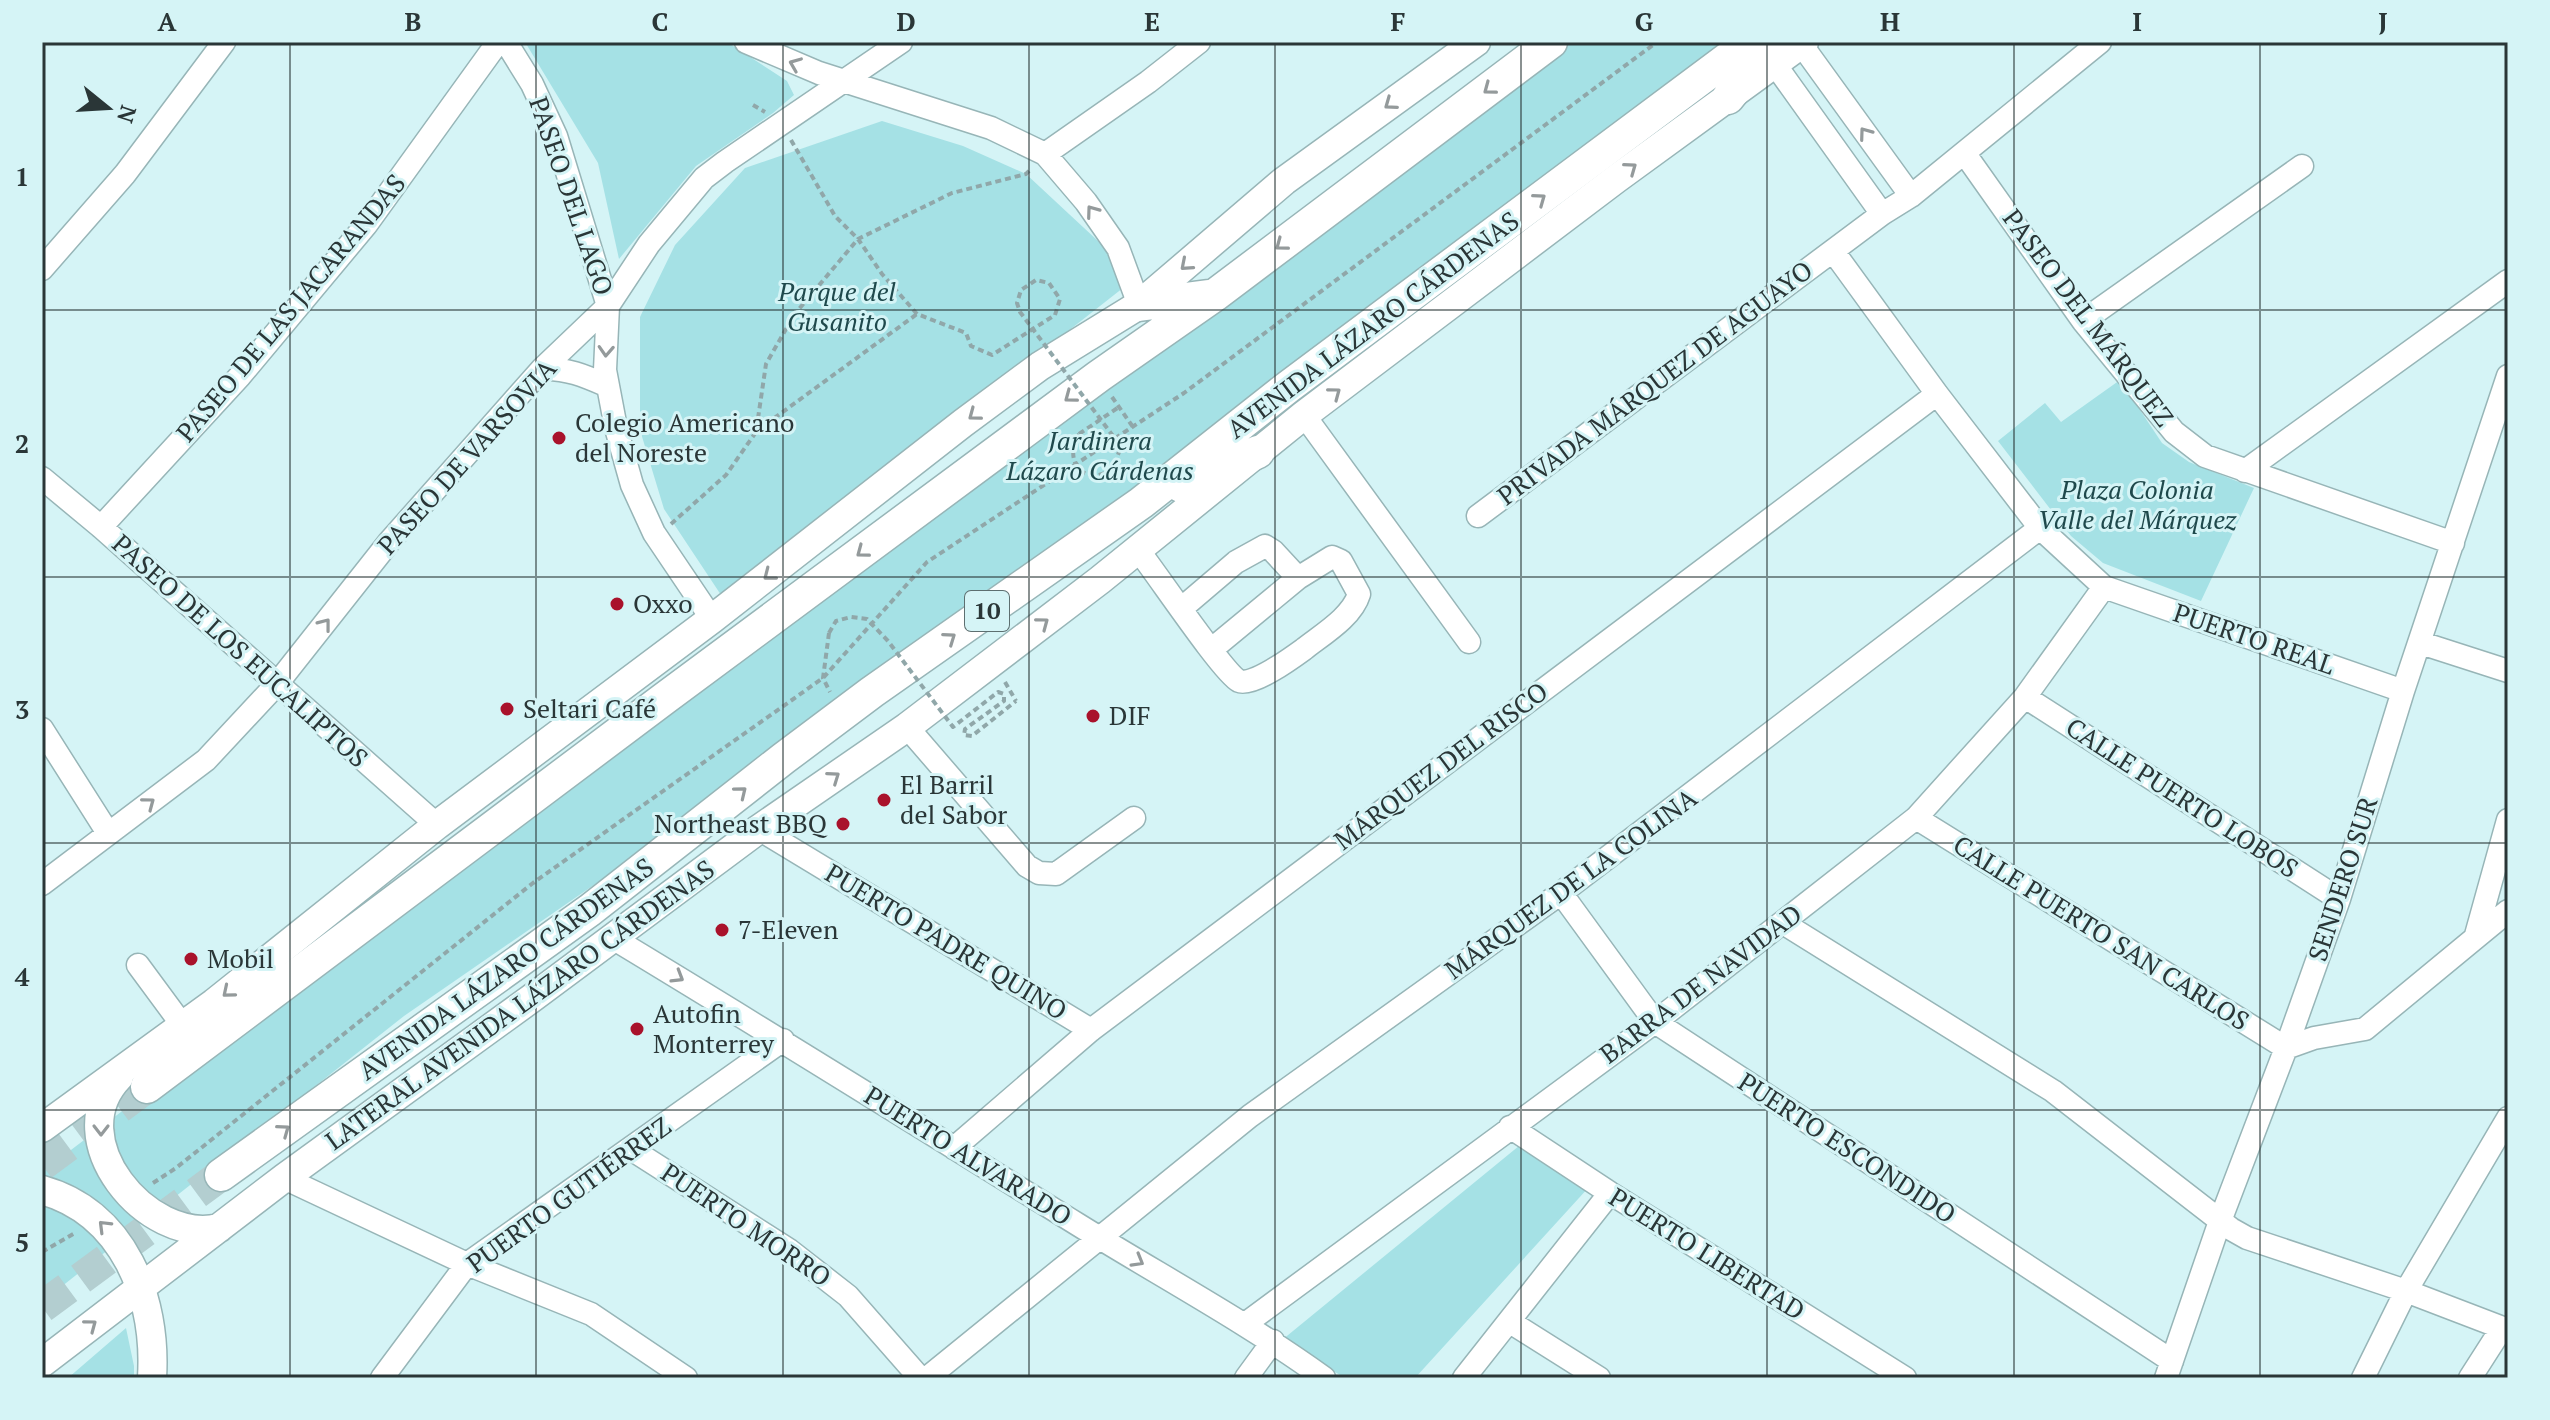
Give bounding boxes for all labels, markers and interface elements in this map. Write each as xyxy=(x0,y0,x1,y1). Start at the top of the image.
text: A xyxy=(158,4,177,38)
text: B xyxy=(405,4,421,38)
text: C xyxy=(652,4,668,38)
text: D xyxy=(896,4,916,38)
text: E xyxy=(1144,4,1160,38)
text: F xyxy=(1391,4,1406,38)
text: G xyxy=(1635,4,1654,38)
text: H xyxy=(1880,4,1900,38)
text: I xyxy=(2132,4,2142,38)
text: J xyxy=(2378,4,2388,38)
one-way arrow xyxy=(789,58,803,74)
north arrow xyxy=(68,68,148,148)
one-way arrow xyxy=(1483,79,1498,93)
street label: PASEO DEL LAGO xyxy=(522,92,622,299)
one-way arrow xyxy=(1385,94,1399,109)
text: N xyxy=(111,102,144,127)
one-way arrow xyxy=(1860,128,1875,142)
text: 1 xyxy=(15,159,29,193)
one-way arrow xyxy=(1622,163,1637,178)
street label: PASEO DE LAS JACARANDAS xyxy=(168,166,412,448)
one-way arrow xyxy=(1532,194,1546,209)
street label: PASEO DEL MÁRQUEZ xyxy=(1996,202,2182,433)
street label: AVENIDA LÁZARO CÁRDENAS xyxy=(1219,203,1525,445)
one-way arrow xyxy=(1087,206,1102,220)
one-way arrow xyxy=(1276,236,1290,250)
street label: PRIVADA MÁRQUEZ DE AGUAYO xyxy=(1490,252,1819,512)
one-way arrow xyxy=(1181,255,1195,270)
park label: Parque del Gusanito xyxy=(777,274,896,338)
one-way arrow xyxy=(598,345,615,358)
street label: PASEO DE VARSOVIA xyxy=(370,351,563,561)
one-way arrow xyxy=(1065,387,1079,402)
one-way arrow xyxy=(1326,388,1340,402)
place label: Colegio Americano del Noreste xyxy=(575,405,794,469)
one-way arrow xyxy=(968,405,983,419)
park label: Jardinera Lázaro Cárdenas xyxy=(1005,423,1194,487)
text: 2 xyxy=(15,426,29,460)
marker: Colegio Americano del Noreste xyxy=(550,429,568,447)
park label: Plaza Colonia Valle del Márquez xyxy=(2038,472,2237,536)
street label: PASEO DE LOS EUCALIPTOS xyxy=(106,526,376,774)
one-way arrow xyxy=(856,542,870,557)
one-way arrow xyxy=(764,565,779,580)
place label: Oxxo xyxy=(633,586,693,620)
road number: 10 xyxy=(965,591,1009,631)
marker: Oxxo xyxy=(608,595,626,613)
street label: PUERTO REAL xyxy=(2169,595,2339,682)
one-way arrow xyxy=(315,619,330,633)
one-way arrow xyxy=(1034,619,1049,633)
one-way arrow xyxy=(941,633,955,648)
street label: MÁRQUEZ DEL RISCO xyxy=(1327,674,1554,857)
place label: Seltari Café xyxy=(523,691,656,725)
text: 3 xyxy=(15,692,29,726)
place label: DIF xyxy=(1109,698,1151,732)
marker: Seltari Café xyxy=(498,700,516,718)
marker: DIF xyxy=(1084,707,1102,725)
street label: CALLE PUERTO LOBOS xyxy=(2060,709,2305,885)
place label: El Barril del Sabor xyxy=(900,767,1007,831)
one-way arrow xyxy=(825,772,839,787)
street label: MÁRQUEZ DE LA COLINA xyxy=(1438,780,1703,986)
one-way arrow xyxy=(732,787,746,802)
marker: El Barril del Sabor xyxy=(875,791,893,809)
street label: SENDERO SUR xyxy=(2299,792,2385,965)
one-way arrow xyxy=(140,798,155,812)
place label: Northeast BBQ xyxy=(654,806,828,840)
marker: Northeast BBQ xyxy=(834,815,852,833)
street label: CALLE PUERTO SAN CARLOS xyxy=(1947,827,2256,1037)
street label: AVENIDA LÁZARO CÁRDENAS xyxy=(351,849,660,1087)
street label: LATERAL AVENIDA LÁZARO CÁRDENAS xyxy=(318,851,721,1157)
street label: PUERTO PADRE QUINO xyxy=(819,855,1074,1027)
street label: BARRA DE NAVIDAD xyxy=(1593,896,1808,1070)
place label: 7-Eleven xyxy=(738,912,838,946)
marker: 7-Eleven xyxy=(713,921,731,939)
place label: Mobil xyxy=(207,941,274,975)
marker: Mobil xyxy=(182,950,200,968)
text: 4 xyxy=(15,959,30,993)
one-way arrow xyxy=(669,968,684,983)
one-way arrow xyxy=(222,982,237,997)
place label: Autofin Monterrey xyxy=(653,996,775,1060)
marker: Autofin Monterrey xyxy=(628,1020,646,1038)
street label: PUERTO ESCONDIDO xyxy=(1732,1064,1963,1230)
street label: PUERTO ALVARADO xyxy=(858,1078,1079,1233)
street label: PUERTO GUTIÉRREZ xyxy=(460,1109,677,1280)
one-way arrow xyxy=(93,1124,110,1137)
one-way arrow xyxy=(275,1125,290,1140)
street label: PUERTO MORRO xyxy=(655,1155,838,1294)
street label: PUERTO LIBERTAD xyxy=(1603,1179,1812,1327)
one-way arrow xyxy=(99,1221,113,1235)
text: 5 xyxy=(15,1225,29,1259)
one-way arrow xyxy=(1129,1251,1144,1267)
one-way arrow xyxy=(82,1321,97,1335)

